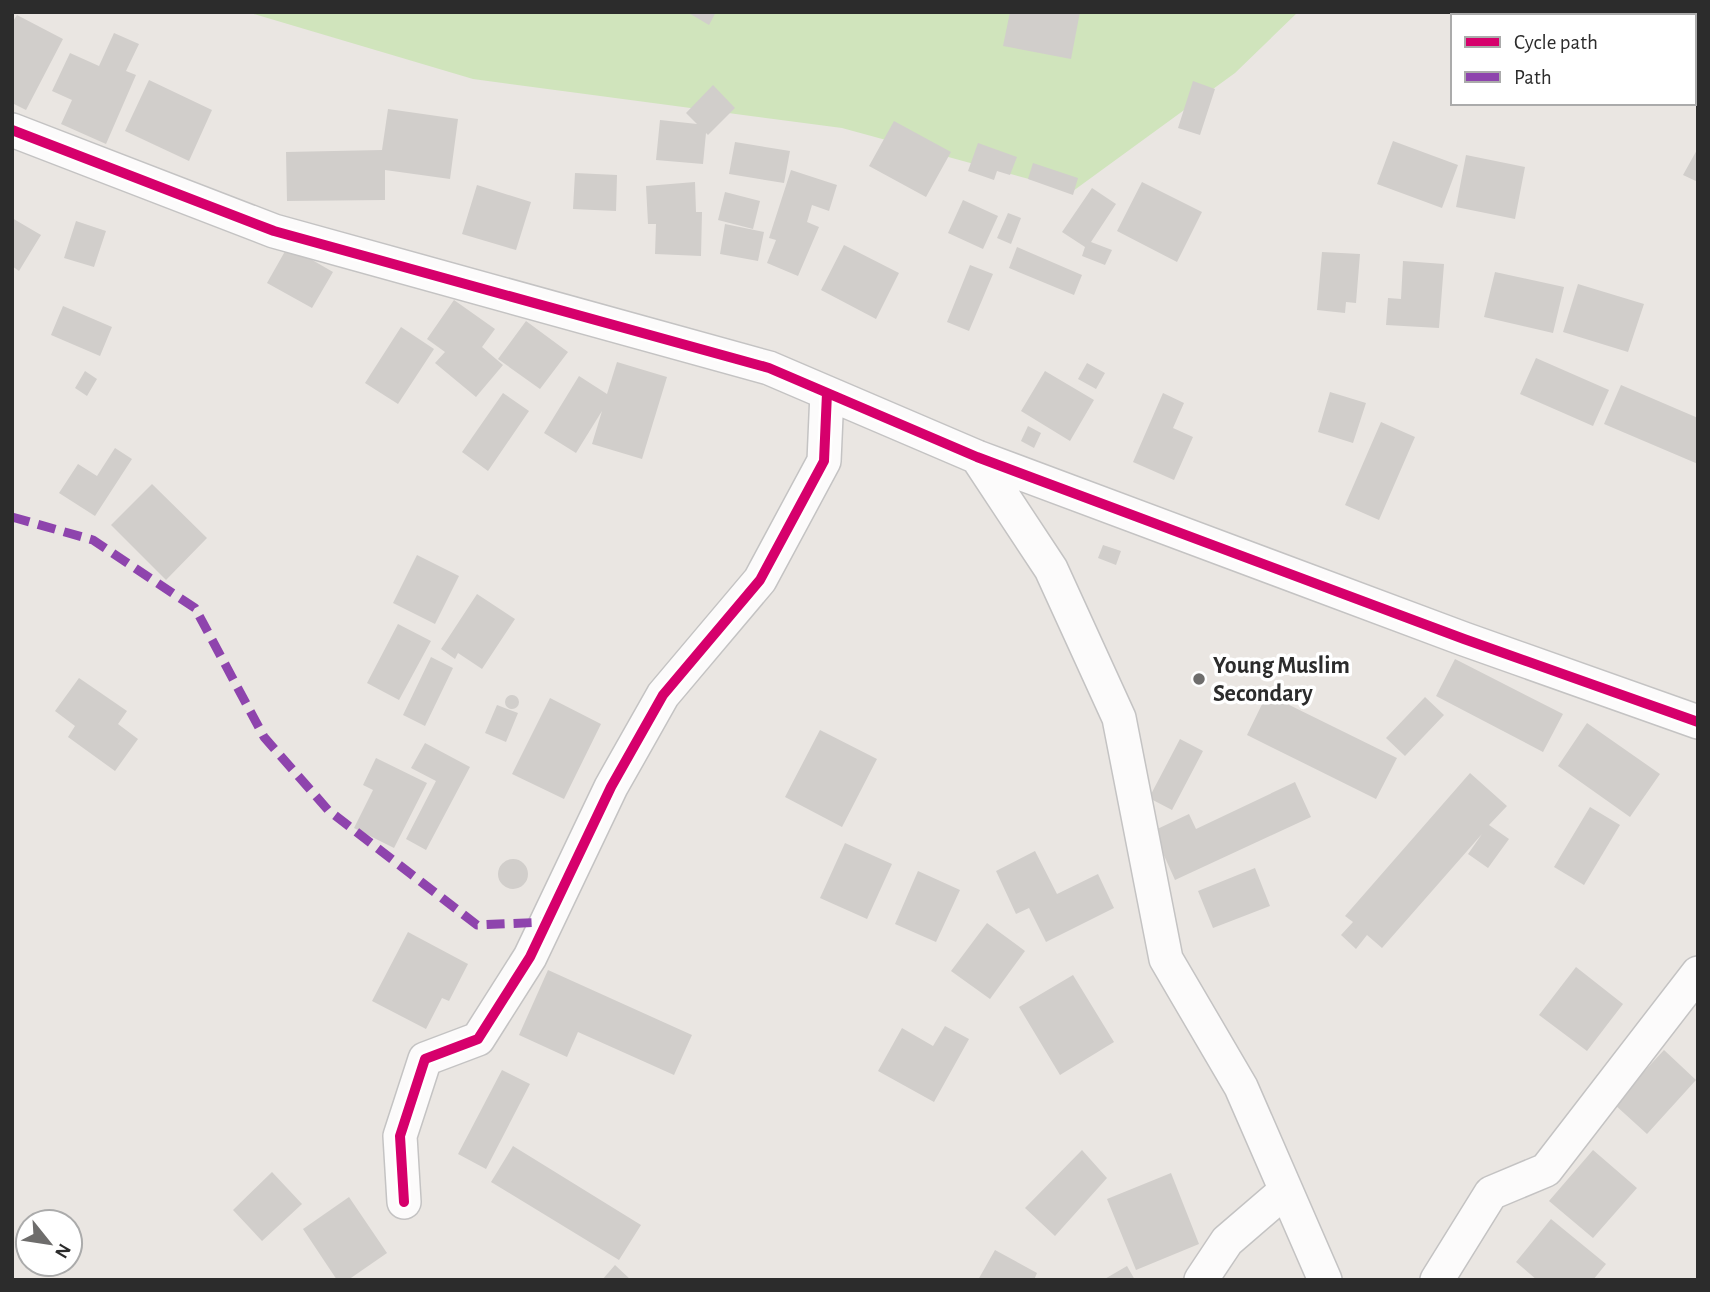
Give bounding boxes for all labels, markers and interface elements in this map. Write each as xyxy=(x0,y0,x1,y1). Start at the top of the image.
legend xyxy=(1451,14,1696,105)
text: Cycle path xyxy=(1514,32,1598,53)
text: Path xyxy=(1514,67,1552,88)
place label: Young Muslim Secondary xyxy=(1213,654,1350,706)
marker: Young Muslim Secondary xyxy=(1191,671,1207,687)
north arrow xyxy=(14,1208,84,1278)
text: N xyxy=(51,1240,74,1261)

